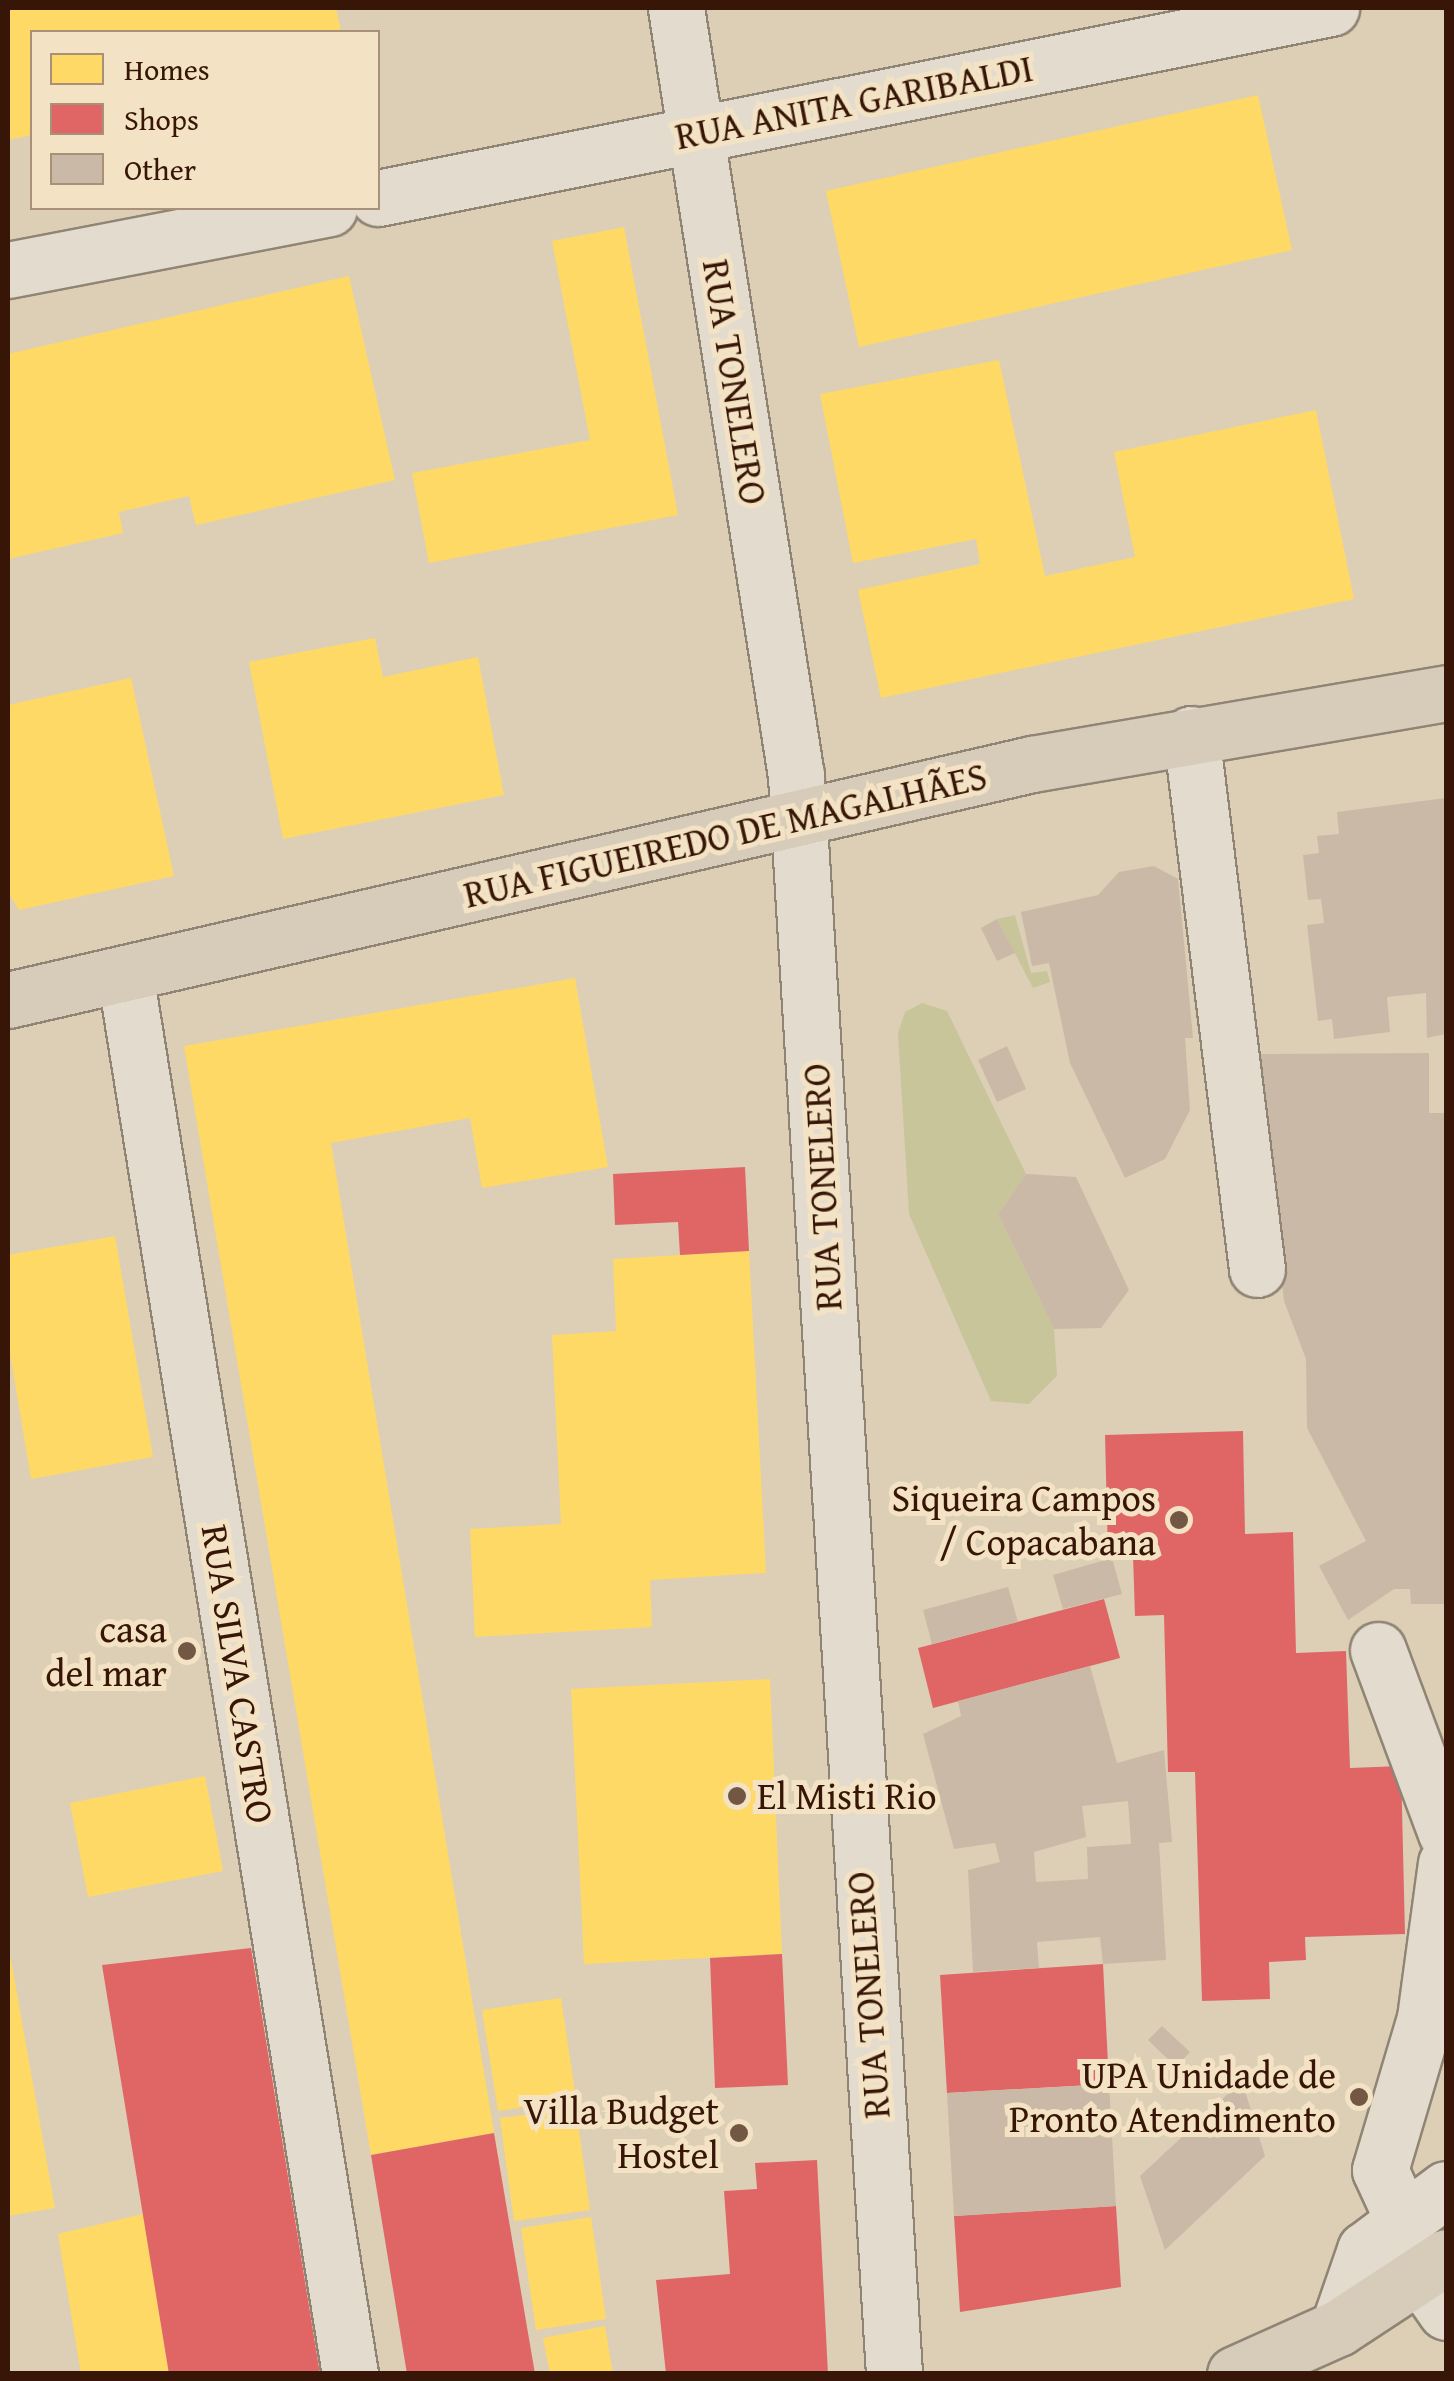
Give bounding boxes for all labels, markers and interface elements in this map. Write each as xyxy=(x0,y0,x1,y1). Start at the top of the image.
legend xyxy=(30,30,380,210)
street label: RUA ANITA GARIBALDI xyxy=(671,45,1037,159)
text: Homes xyxy=(124,47,210,91)
text: Shops xyxy=(124,97,199,141)
text: Other xyxy=(124,147,196,191)
street label: RUA TONELERO xyxy=(693,256,777,508)
street label: RUA FIGUEIREDO DE MAGALHÃES xyxy=(459,753,991,917)
street label: RUA TONELERO xyxy=(793,1062,851,1312)
place label: Siqueira Campos / Copacabana xyxy=(891,1475,1156,1565)
marker: Siqueira Campos / Copacabana xyxy=(1166,1507,1192,1533)
street label: RUA SILVA CASTRO xyxy=(192,1521,284,1827)
place label: casa del mar xyxy=(45,1606,167,1696)
marker: casa del mar xyxy=(176,1640,198,1662)
place label: El Misti Rio xyxy=(757,1773,937,1819)
marker: El Misti Rio xyxy=(726,1785,748,1807)
street label: RUA TONELERO xyxy=(837,1870,899,2120)
place label: UPA Unidade de Pronto Atendimento xyxy=(1009,2052,1336,2142)
marker: UPA Unidade de Pronto Atendimento xyxy=(1346,2084,1372,2110)
place label: Villa Budget Hostel xyxy=(523,2088,719,2178)
marker: Villa Budget Hostel xyxy=(728,2122,750,2144)

